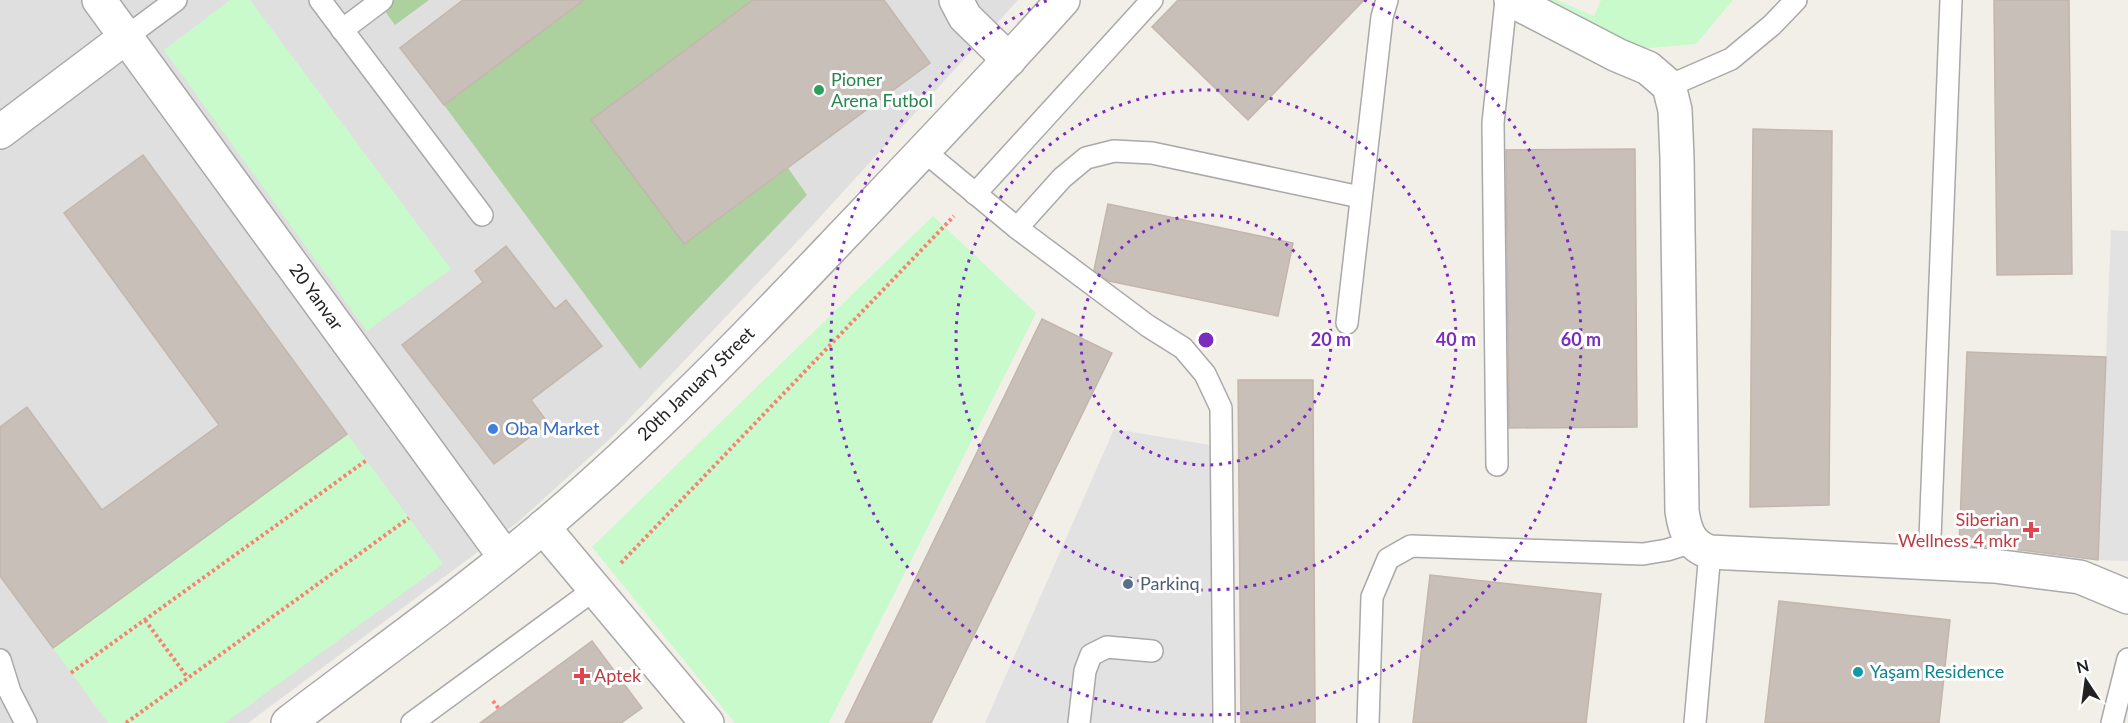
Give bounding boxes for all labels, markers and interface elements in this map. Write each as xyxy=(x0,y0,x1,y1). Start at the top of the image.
place label: Pioner Arena Futbol xyxy=(831,68,933,111)
marker: Pioner Arena Futbol xyxy=(812,83,826,97)
street label: 20 Yanvar xyxy=(285,259,349,335)
street label: 20th January Street xyxy=(632,321,759,445)
text: 20 m xyxy=(1311,328,1351,350)
text: 40 m xyxy=(1436,328,1476,350)
text: 60 m xyxy=(1561,328,1601,350)
centre of rings xyxy=(1196,330,1216,350)
place label: Oba Market xyxy=(505,417,600,439)
marker: Oba Market xyxy=(486,422,500,436)
place label: Siberian Wellness 4 mkr xyxy=(1898,508,2019,551)
marker: Siberian Wellness 4 mkr xyxy=(2024,523,2038,537)
place label: Parkinq xyxy=(1140,572,1200,594)
marker: Parkinq xyxy=(1121,577,1135,591)
north arrow xyxy=(2056,651,2116,711)
text: N xyxy=(2074,655,2091,677)
place label: Yaşam Residence xyxy=(1870,660,2004,682)
place label: Aptek xyxy=(594,664,642,686)
marker: Yaşam Residence xyxy=(1851,665,1865,679)
marker: Aptek xyxy=(575,669,589,683)

